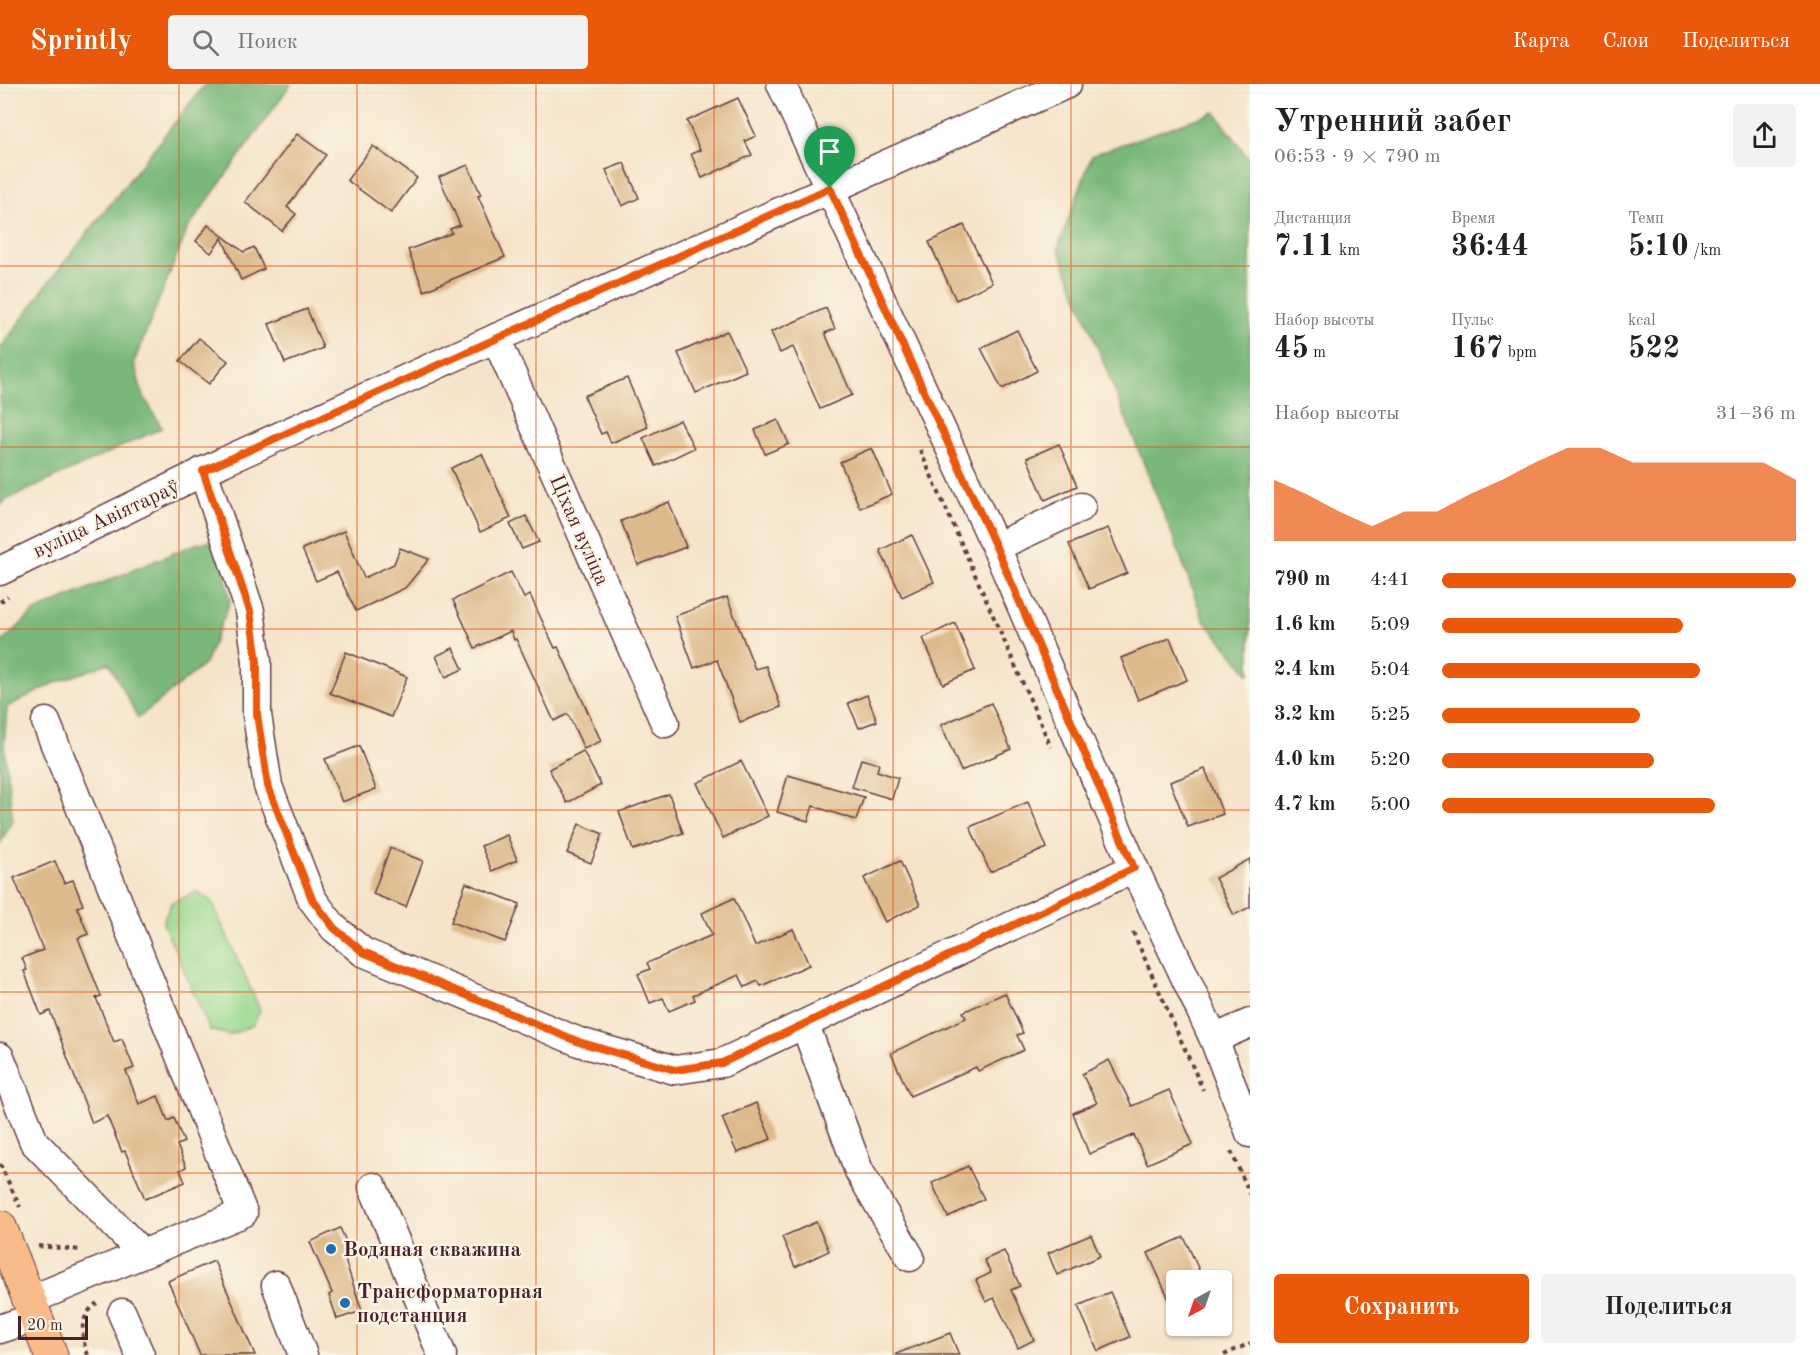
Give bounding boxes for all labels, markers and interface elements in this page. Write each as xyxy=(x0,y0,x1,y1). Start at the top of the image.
search box xyxy=(168,15,588,69)
icon: search xyxy=(189,26,222,59)
text: Sprintly xyxy=(30,28,132,56)
text: Поиск xyxy=(237,31,298,53)
text: Карта xyxy=(1513,31,1570,52)
text: Слои xyxy=(1603,31,1649,52)
text: Поделиться xyxy=(1682,31,1790,52)
button: share xyxy=(1733,104,1796,167)
text: Утренний забег xyxy=(1274,106,1511,139)
pin xyxy=(804,126,855,188)
icon: arrive xyxy=(813,135,846,168)
text: 06:53 · 9 × 790 m xyxy=(1274,147,1441,167)
text: Дистанция xyxy=(1274,211,1351,227)
text: Время xyxy=(1451,211,1495,227)
text: Темп xyxy=(1628,211,1664,227)
text: 7.11 xyxy=(1274,232,1335,262)
text: 36:44 xyxy=(1451,232,1529,262)
text: 5:10 xyxy=(1628,232,1689,262)
text: km xyxy=(1335,243,1360,259)
text: /km xyxy=(1689,243,1721,259)
text: Набор высоты xyxy=(1274,313,1374,329)
text: Пульс xyxy=(1451,313,1494,329)
text: kcal xyxy=(1628,313,1656,329)
text: 45 xyxy=(1274,334,1309,364)
text: 167 xyxy=(1451,334,1503,364)
text: 522 xyxy=(1628,334,1680,364)
text: m xyxy=(1309,345,1326,361)
text: bpm xyxy=(1503,345,1537,361)
text: Набор высоты xyxy=(1274,404,1400,424)
text: 31–36 m xyxy=(1716,404,1796,424)
street label: Ціхая вуліца xyxy=(545,472,612,589)
street label: вуліца Авіятараў xyxy=(30,476,183,563)
text: 790 m xyxy=(1274,570,1330,590)
text: 4:41 xyxy=(1370,570,1410,590)
text: 1.6 km xyxy=(1274,615,1336,635)
text: 5:09 xyxy=(1370,615,1410,635)
text: 2.4 km xyxy=(1274,660,1336,680)
text: 5:04 xyxy=(1370,660,1410,680)
text: 3.2 km xyxy=(1274,705,1336,725)
text: 5:25 xyxy=(1370,705,1410,725)
text: 4.0 km xyxy=(1274,750,1336,770)
text: 5:20 xyxy=(1370,750,1410,770)
text: 4.7 km xyxy=(1274,795,1336,815)
text: 5:00 xyxy=(1370,795,1410,815)
place label: Водяная скважина xyxy=(343,1240,521,1261)
marker: Водяная скважина xyxy=(324,1242,338,1256)
north arrow xyxy=(1166,1270,1232,1336)
map controls xyxy=(1166,1270,1232,1336)
button: Сохранить xyxy=(1274,1274,1529,1343)
button: Поделиться xyxy=(1541,1274,1796,1343)
place label: Трансформаторная подстанция xyxy=(357,1282,543,1327)
marker: Трансформаторная подстанция xyxy=(338,1296,352,1310)
scale bar xyxy=(18,1313,88,1340)
text: 20 m xyxy=(27,1318,63,1334)

